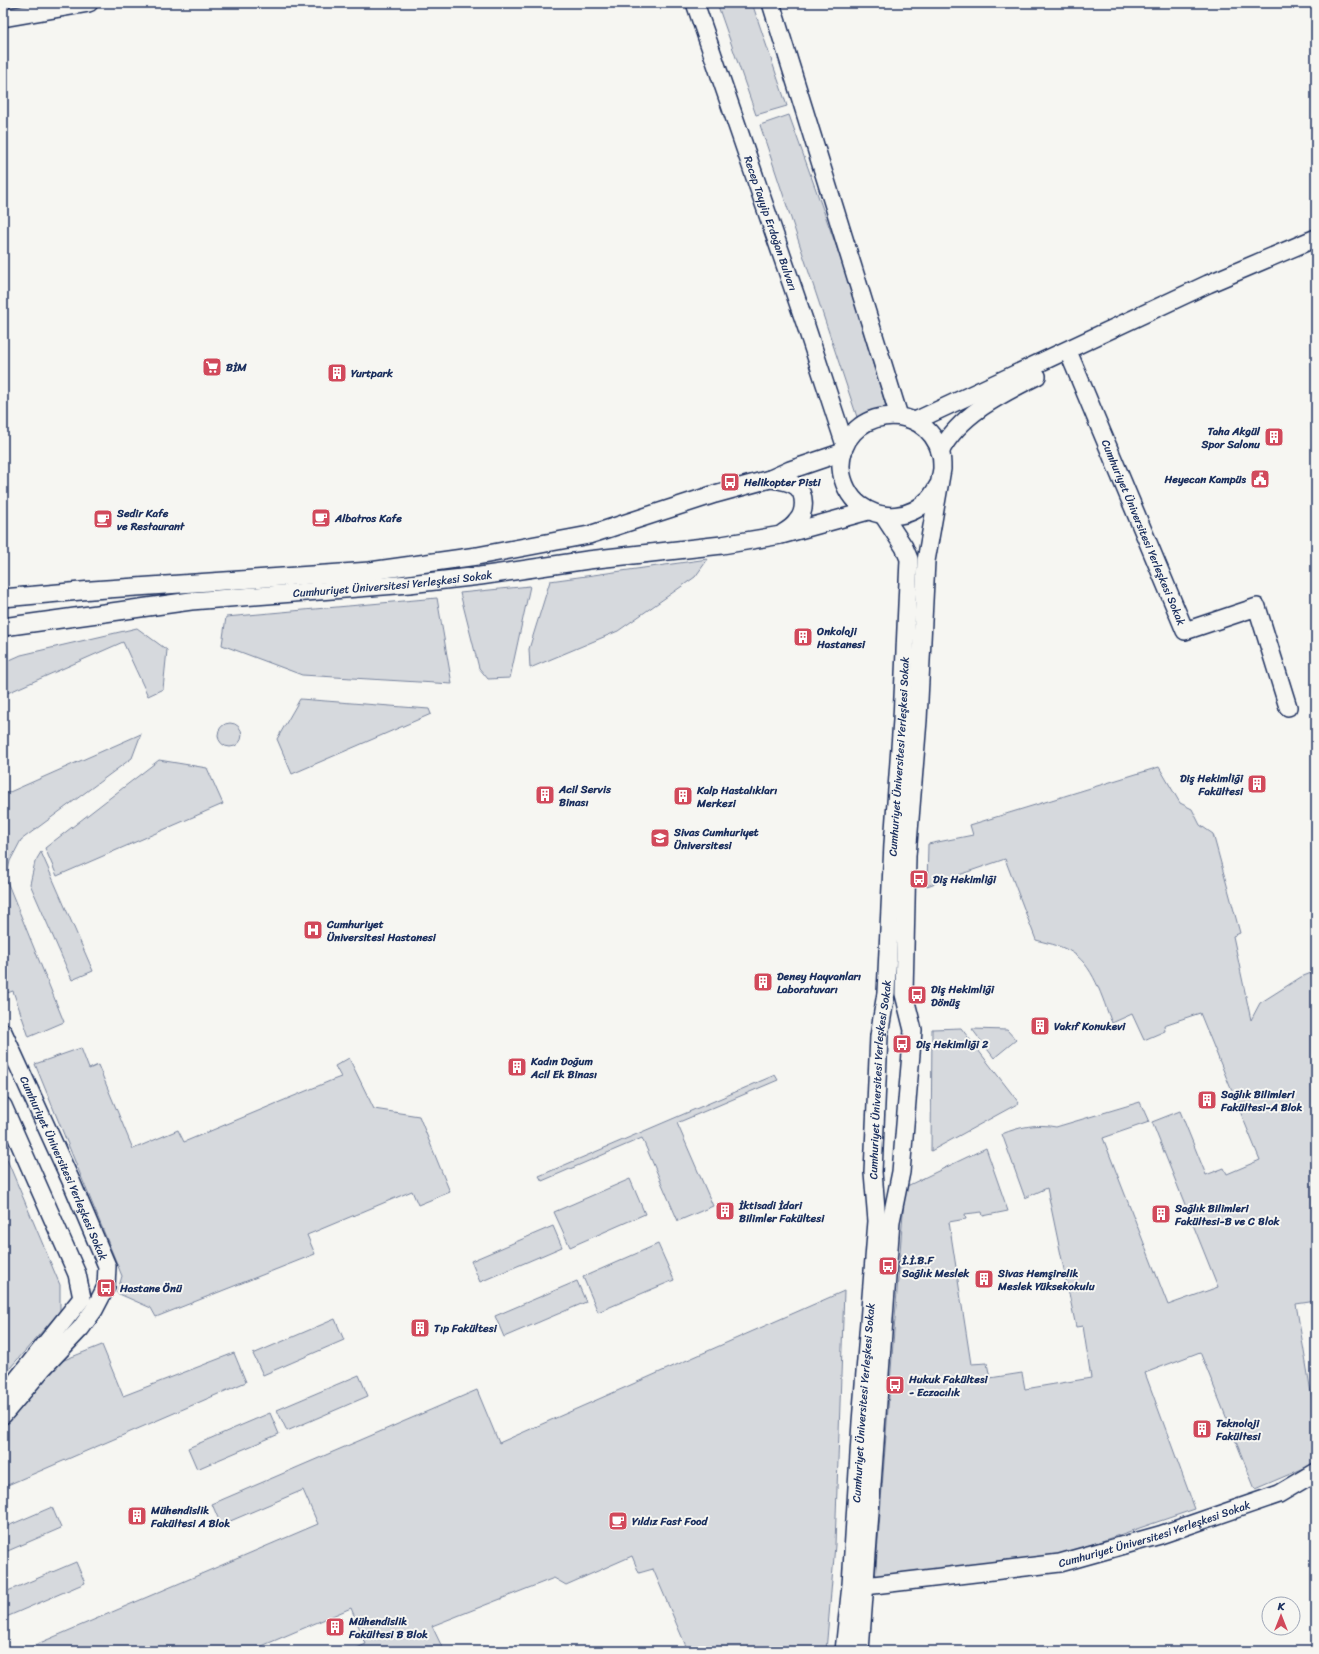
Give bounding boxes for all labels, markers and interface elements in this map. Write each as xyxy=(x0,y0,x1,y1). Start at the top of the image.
street label: Recep Tayyip Erdoğan Bulvarı xyxy=(738,153,802,294)
supermarket icon: BİM xyxy=(201,356,223,378)
place label: BİM xyxy=(226,358,247,377)
building icon: Yurtpark xyxy=(326,362,348,384)
place label: Yurtpark xyxy=(351,364,393,383)
place label: Taha Akgül Spor Salonu xyxy=(1200,422,1261,454)
building icon: Taha Akgül Spor Salonu xyxy=(1263,426,1285,448)
street label: Cumhuriyet Üniversitesi Yerleşkesi Sokak xyxy=(1096,436,1191,629)
public building icon: Heyecan Kampüs xyxy=(1249,468,1271,490)
place label: Heyecan Kampüs xyxy=(1163,470,1246,489)
bus stop icon: Helikopter Pisti xyxy=(719,471,741,493)
place label: Helikopter Pisti xyxy=(743,473,822,492)
place label: Sedir Kafe ve Restaurant xyxy=(116,504,186,536)
cafe icon: Albatros Kafe xyxy=(310,507,332,529)
cafe icon: Sedir Kafe ve Restaurant xyxy=(92,508,114,530)
place label: Albatros Kafe xyxy=(334,509,402,528)
street label: Cumhuriyet Üniversitesi Yerleşkesi Sokak xyxy=(292,565,494,603)
place label: Onkoloji Hastanesi xyxy=(816,622,866,654)
building icon: Onkoloji Hastanesi xyxy=(792,626,814,648)
street label: Cumhuriyet Üniversitesi Yerleşkesi Sokak xyxy=(883,656,915,857)
place label: Diş Hekimliği Fakültesi xyxy=(1180,769,1244,801)
building icon: Diş Hekimliği Fakültesi xyxy=(1246,773,1268,795)
place label: Acil Servis Binası xyxy=(558,780,612,812)
place label: Kalp Hastalıkları Merkezi xyxy=(696,781,777,813)
building icon: Acil Servis Binası xyxy=(534,784,556,806)
building icon: Kalp Hastalıkları Merkezi xyxy=(672,785,694,807)
place label: Sivas Cumhuriyet Üniversitesi xyxy=(673,823,759,855)
school or university icon: Sivas Cumhuriyet Üniversitesi xyxy=(649,827,671,849)
bus stop icon: Diş Hekimliği xyxy=(908,868,930,890)
place label: Diş Hekimliği xyxy=(933,870,997,889)
place label: Cumhuriyet Üniversitesi Hastanesi xyxy=(326,915,437,947)
hospital icon: Cumhuriyet Üniversitesi Hastanesi xyxy=(302,919,324,941)
place label: Deney Hayvanları Laboratuvarı xyxy=(777,967,861,999)
building icon: Deney Hayvanları Laboratuvarı xyxy=(752,971,774,993)
street label: Cumhuriyet Üniversitesi Yerleşkesi Sokak xyxy=(864,980,897,1180)
place label: Diş Hekimliği Dönüş xyxy=(931,980,995,1012)
bus stop icon: Diş Hekimliği Dönüş xyxy=(906,984,928,1006)
building icon: Vakıf Konukevi xyxy=(1029,1015,1051,1037)
place label: Vakıf Konukevi xyxy=(1054,1017,1126,1036)
bus stop icon: Diş Hekimliği 2 xyxy=(891,1033,913,1055)
place label: Diş Hekimliği 2 xyxy=(916,1035,989,1054)
place label: Kadın Doğum Acil Ek Binası xyxy=(530,1052,597,1084)
building icon: Kadın Doğum Acil Ek Binası xyxy=(506,1056,528,1078)
street label: Cumhuriyet Üniversitesi Yerleşkesi Sokak xyxy=(14,1073,113,1264)
place label: Sağlık Bilimleri Fakültesi-A Blok xyxy=(1220,1085,1302,1117)
building icon: Sağlık Bilimleri Fakültesi-A Blok xyxy=(1196,1089,1218,1111)
place label: İktisadi İdari Bilimler Fakültesi xyxy=(738,1196,825,1228)
place label: Sağlık Bilimleri Fakültesi-B ve C Blok xyxy=(1174,1199,1281,1231)
building icon: İktisadi İdari Bilimler Fakültesi xyxy=(714,1200,736,1222)
building icon: Sağlık Bilimleri Fakültesi-B ve C Blok xyxy=(1150,1203,1172,1225)
place label: İ.İ.B.F Sağlık Meslek xyxy=(901,1251,970,1283)
bus stop icon: İ.İ.B.F Sağlık Meslek xyxy=(877,1255,899,1277)
place label: Sivas Hemşirelik Meslek Yüksekokulu xyxy=(997,1264,1096,1296)
building icon: Sivas Hemşirelik Meslek Yüksekokulu xyxy=(973,1268,995,1290)
bus stop icon: Hastane Önü xyxy=(95,1277,117,1299)
place label: Hastane Önü xyxy=(119,1279,183,1298)
street label: Cumhuriyet Üniversitesi Yerleşkesi Sokak xyxy=(847,1302,880,1503)
building icon: Tıp Fakültesi xyxy=(409,1317,431,1339)
place label: Tıp Fakültesi xyxy=(434,1319,498,1338)
place label: Hukuk Fakültesi - Eczacılık xyxy=(908,1370,988,1402)
bus stop icon: Hukuk Fakültesi - Eczacılık xyxy=(884,1374,906,1396)
place label: Teknoloji Fakültesi xyxy=(1215,1414,1262,1446)
building icon: Teknoloji Fakültesi xyxy=(1191,1418,1213,1440)
street label: Cumhuriyet Üniversitesi Yerleşkesi Sokak xyxy=(1056,1496,1253,1573)
place label: Mühendislik Fakültesi A Blok xyxy=(150,1501,230,1533)
building icon: Mühendislik Fakültesi A Blok xyxy=(126,1505,148,1527)
cafe icon: Yıldız Fast Food xyxy=(607,1510,629,1532)
place label: Yıldız Fast Food xyxy=(632,1512,708,1531)
north arrow xyxy=(1261,1596,1301,1636)
text: K xyxy=(1277,1597,1286,1616)
place label: Mühendislik Fakültesi B Blok xyxy=(348,1612,428,1644)
building icon: Mühendislik Fakültesi B Blok xyxy=(324,1616,346,1638)

